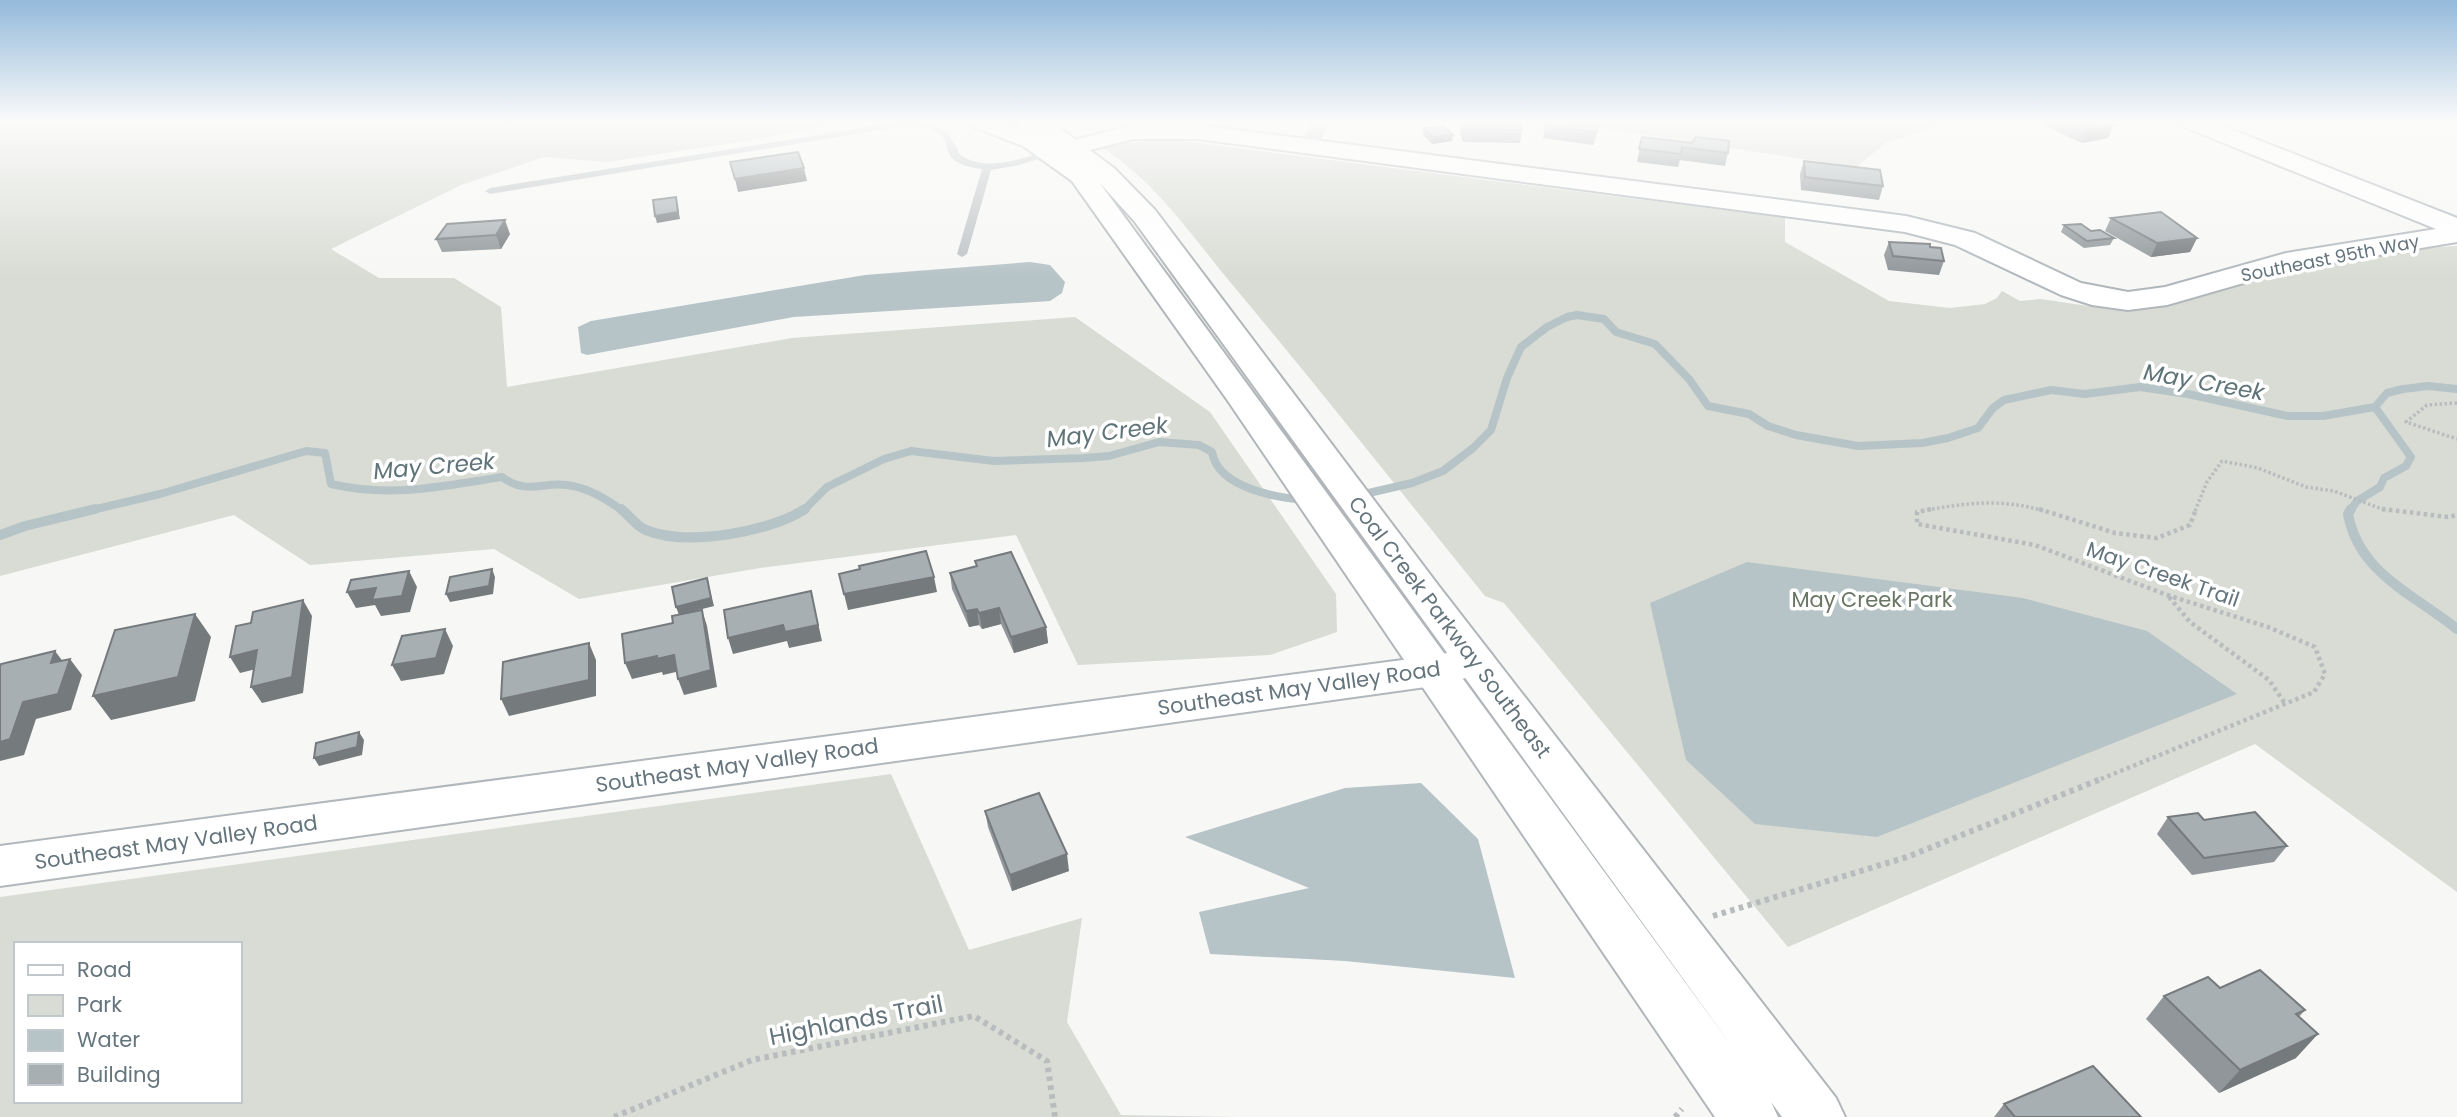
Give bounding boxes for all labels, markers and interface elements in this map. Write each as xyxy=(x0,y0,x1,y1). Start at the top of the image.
street label: Southeast 95th Way xyxy=(2239,228,2421,288)
water label: May Creek xyxy=(2141,356,2268,409)
water label: May Creek xyxy=(1045,409,1171,455)
water label: May Creek xyxy=(372,445,497,487)
street label: Coal Creek Parkway Southeast xyxy=(1342,490,1558,764)
street label: May Creek Trail xyxy=(2083,534,2243,614)
park label: May Creek Park xyxy=(1791,585,1953,614)
street label: Southeast May Valley Road xyxy=(1156,654,1442,722)
street label: Southeast May Valley Road xyxy=(594,731,880,799)
street label: Southeast May Valley Road xyxy=(33,808,319,876)
legend xyxy=(14,942,242,1103)
text: Road xyxy=(77,955,132,984)
street label: Highlands Trail xyxy=(766,987,946,1053)
text: Park xyxy=(77,990,122,1019)
text: Water xyxy=(77,1025,140,1054)
text: Building xyxy=(77,1060,161,1089)

